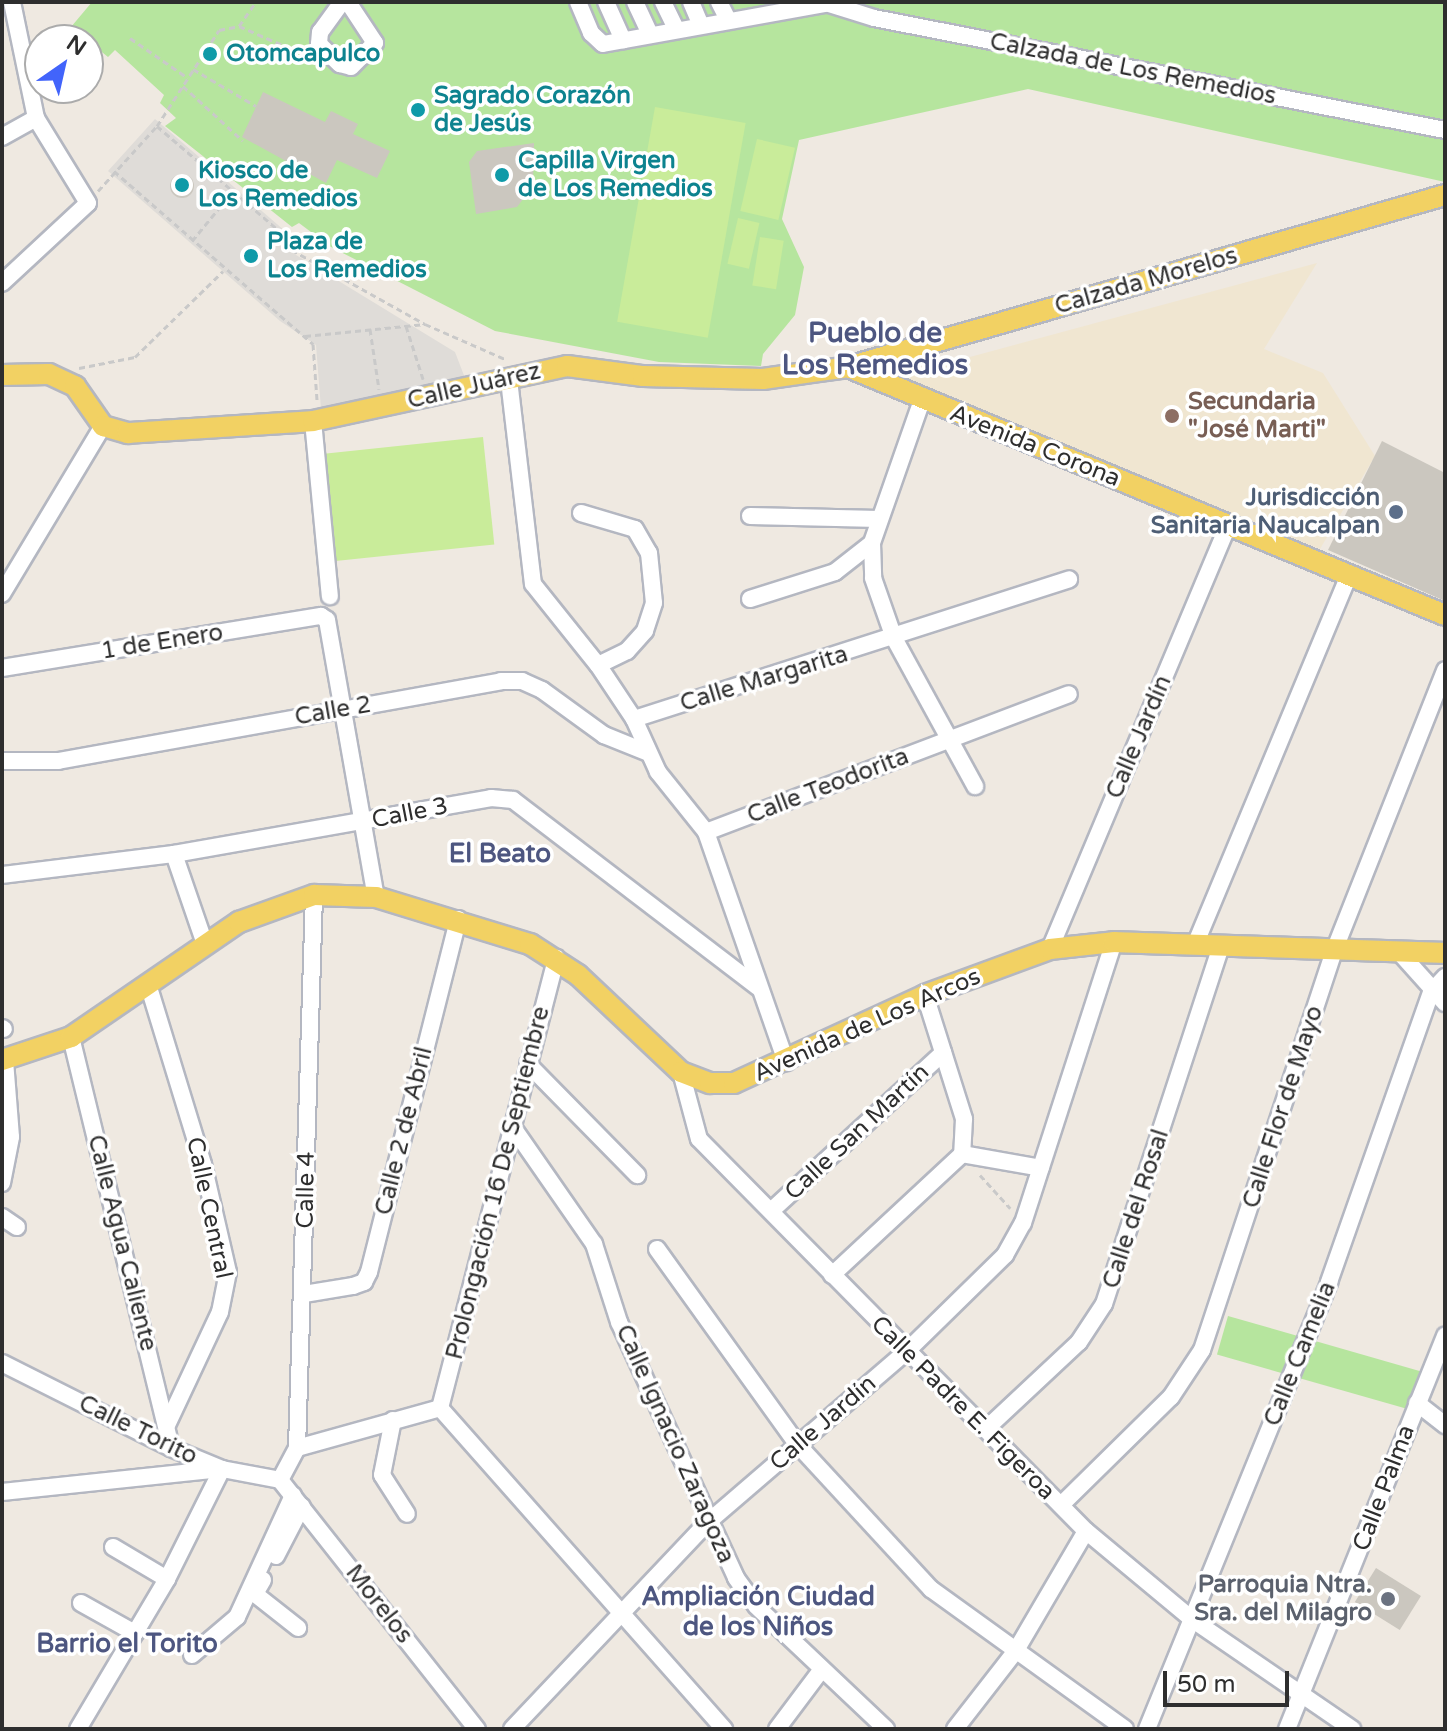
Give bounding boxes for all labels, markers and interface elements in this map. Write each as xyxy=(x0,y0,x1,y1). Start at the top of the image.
north arrow xyxy=(24,24,104,104)
street label: Calzada de Los Remedios xyxy=(987,27,1279,111)
text: N xyxy=(62,30,91,61)
place label: Otomcapulco xyxy=(226,40,380,68)
marker: Otomcapulco xyxy=(201,45,219,63)
place label: Sagrado Corazón de Jesús xyxy=(434,82,631,138)
marker: Sagrado Corazón de Jesús xyxy=(409,101,427,119)
place label: Capilla Virgen de Los Remedios xyxy=(518,147,713,203)
place label: Kiosco de Los Remedios xyxy=(198,157,358,213)
marker: Capilla Virgen de Los Remedios xyxy=(493,166,511,184)
marker: Kiosco de Los Remedios xyxy=(173,176,191,194)
place label: Plaza de Los Remedios xyxy=(267,228,427,284)
street label: Calzada Morelos xyxy=(1051,241,1241,321)
marker: Plaza de Los Remedios xyxy=(242,247,260,265)
district label: Pueblo de Los Remedios xyxy=(782,316,968,382)
street label: Calle Juárez xyxy=(405,357,543,415)
place label: Secundaria "José Marti" xyxy=(1188,388,1326,444)
street label: Avenida Corona xyxy=(946,399,1124,493)
marker: Secundaria "José Marti" xyxy=(1163,407,1181,425)
place label: Jurisdicción Sanitaria Naucalpan xyxy=(1151,484,1380,540)
marker: Jurisdicción Sanitaria Naucalpan xyxy=(1387,503,1405,521)
street label: 1 de Enero xyxy=(99,618,225,666)
street label: Calle Margarita xyxy=(677,640,851,718)
street label: Calle Jardín xyxy=(1100,671,1178,803)
street label: Calle 2 xyxy=(293,690,373,732)
street label: Calle Teodorita xyxy=(743,742,913,830)
street label: Calle 3 xyxy=(369,792,451,834)
district label: El Beato xyxy=(449,838,551,870)
street label: Avenida de Los Arcos xyxy=(749,962,985,1088)
street label: Calle Flor de Mayo xyxy=(1237,1002,1329,1212)
street label: Prolongación 16 De Septiembre xyxy=(440,1003,556,1363)
street label: Calle 2 de Abril xyxy=(369,1044,439,1218)
street label: Calle San Martín xyxy=(779,1058,935,1206)
street label: Calle del Rosal xyxy=(1097,1126,1175,1292)
street label: Calle Agua Caliente xyxy=(81,1132,163,1354)
street label: Calle Central xyxy=(180,1135,238,1281)
street label: Calle 4 xyxy=(291,1151,321,1229)
street label: Calle Camelia xyxy=(1258,1278,1342,1430)
street label: Calle Padre E. Figeroa xyxy=(865,1310,1061,1506)
street label: Calle Ignacio Zaragoza xyxy=(609,1320,741,1568)
street label: Calle Jardín xyxy=(764,1369,882,1477)
street label: Calle Torito xyxy=(74,1389,202,1471)
street label: Calle Palma xyxy=(1347,1421,1421,1555)
street label: Morelos xyxy=(339,1559,419,1649)
place label: Parroquia Ntra. Sra. del Milagro xyxy=(1194,1571,1372,1627)
district label: Ampliación Ciudad de los Niños xyxy=(641,1581,875,1642)
marker: Parroquia Ntra. Sra. del Milagro xyxy=(1379,1590,1397,1608)
district label: Barrio el Torito xyxy=(36,1628,218,1660)
scale bar xyxy=(1167,1655,1293,1705)
text: 50 m xyxy=(1177,1670,1235,1699)

